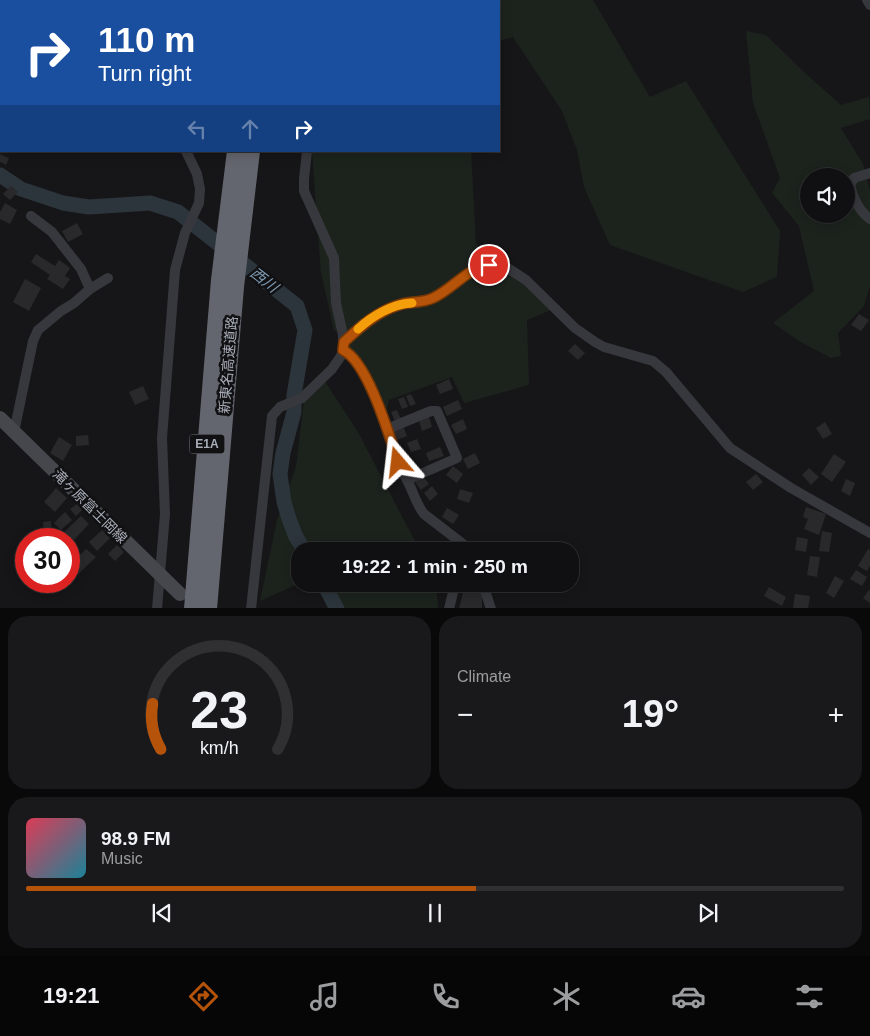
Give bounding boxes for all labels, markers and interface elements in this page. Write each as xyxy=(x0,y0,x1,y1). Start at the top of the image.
icon: right xyxy=(15,20,80,85)
text: 110 m xyxy=(98,20,195,59)
text: Turn right xyxy=(98,61,191,86)
icon: left xyxy=(183,115,211,143)
icon: ahead xyxy=(236,115,264,143)
icon: right xyxy=(289,115,317,143)
map controls xyxy=(800,168,855,223)
button: sound xyxy=(800,168,855,223)
pin xyxy=(468,244,510,286)
icon: arrive xyxy=(475,251,503,279)
water label: 西川 xyxy=(247,264,283,297)
street label: 新東名高速道路 xyxy=(216,315,240,415)
road number: E1A xyxy=(190,434,224,454)
position arrow xyxy=(371,435,423,487)
street label: 滝ヶ原富士岡線 xyxy=(50,466,130,546)
speed limit sign: 30 xyxy=(15,528,80,593)
text: 19:22 · 1 min · 250 m xyxy=(342,556,528,577)
text: Climate xyxy=(457,668,511,685)
text: 23 xyxy=(191,681,248,739)
text: 19° xyxy=(622,693,679,735)
text: − xyxy=(457,699,473,730)
text: + xyxy=(828,699,844,730)
text: km/h xyxy=(200,738,239,758)
text: 98.9 FM xyxy=(101,828,171,849)
text: Music xyxy=(101,850,143,867)
icon: previous xyxy=(148,899,176,927)
icon: pause xyxy=(421,899,449,927)
icon: next xyxy=(694,899,722,927)
icon: directions xyxy=(186,979,221,1014)
icon: music xyxy=(307,979,342,1014)
icon: phone xyxy=(428,979,463,1014)
icon: climate xyxy=(549,979,584,1014)
icon: car xyxy=(671,979,706,1014)
icon: filters xyxy=(792,979,827,1014)
text: 19:21 xyxy=(43,983,99,1008)

